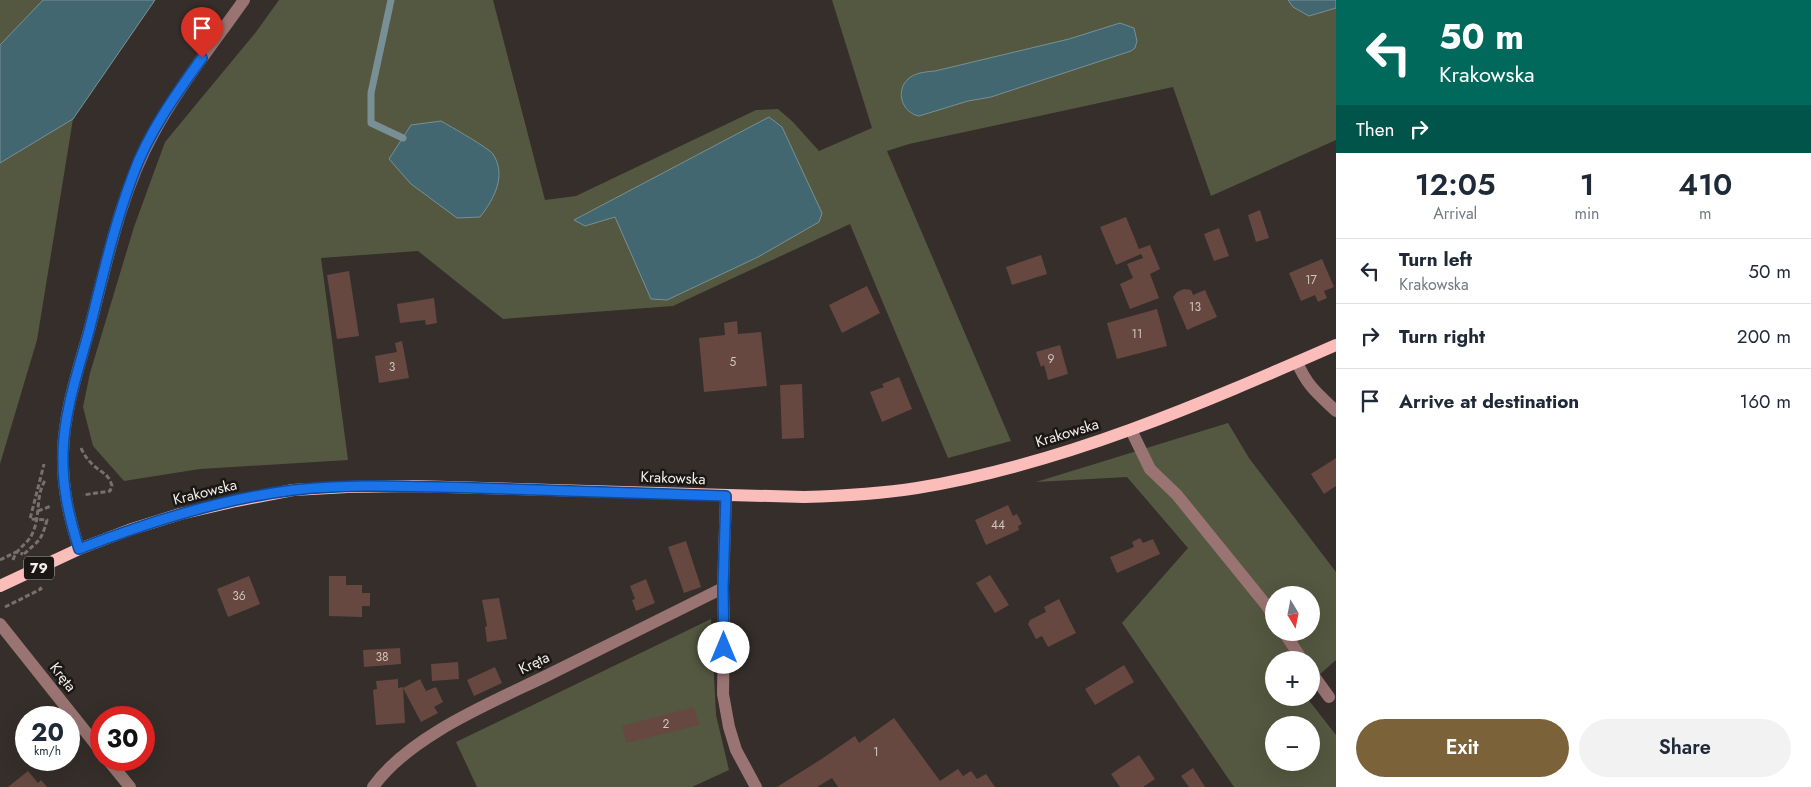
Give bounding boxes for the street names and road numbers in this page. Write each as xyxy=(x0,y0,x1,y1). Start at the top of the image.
street label: Krakowska xyxy=(1033,413,1101,453)
street label: Krakowska xyxy=(640,466,706,490)
street label: Krakowska xyxy=(171,473,239,511)
road number: 79 xyxy=(24,556,54,580)
street label: Kręta xyxy=(515,646,553,680)
street label: Kręta xyxy=(45,658,81,696)

